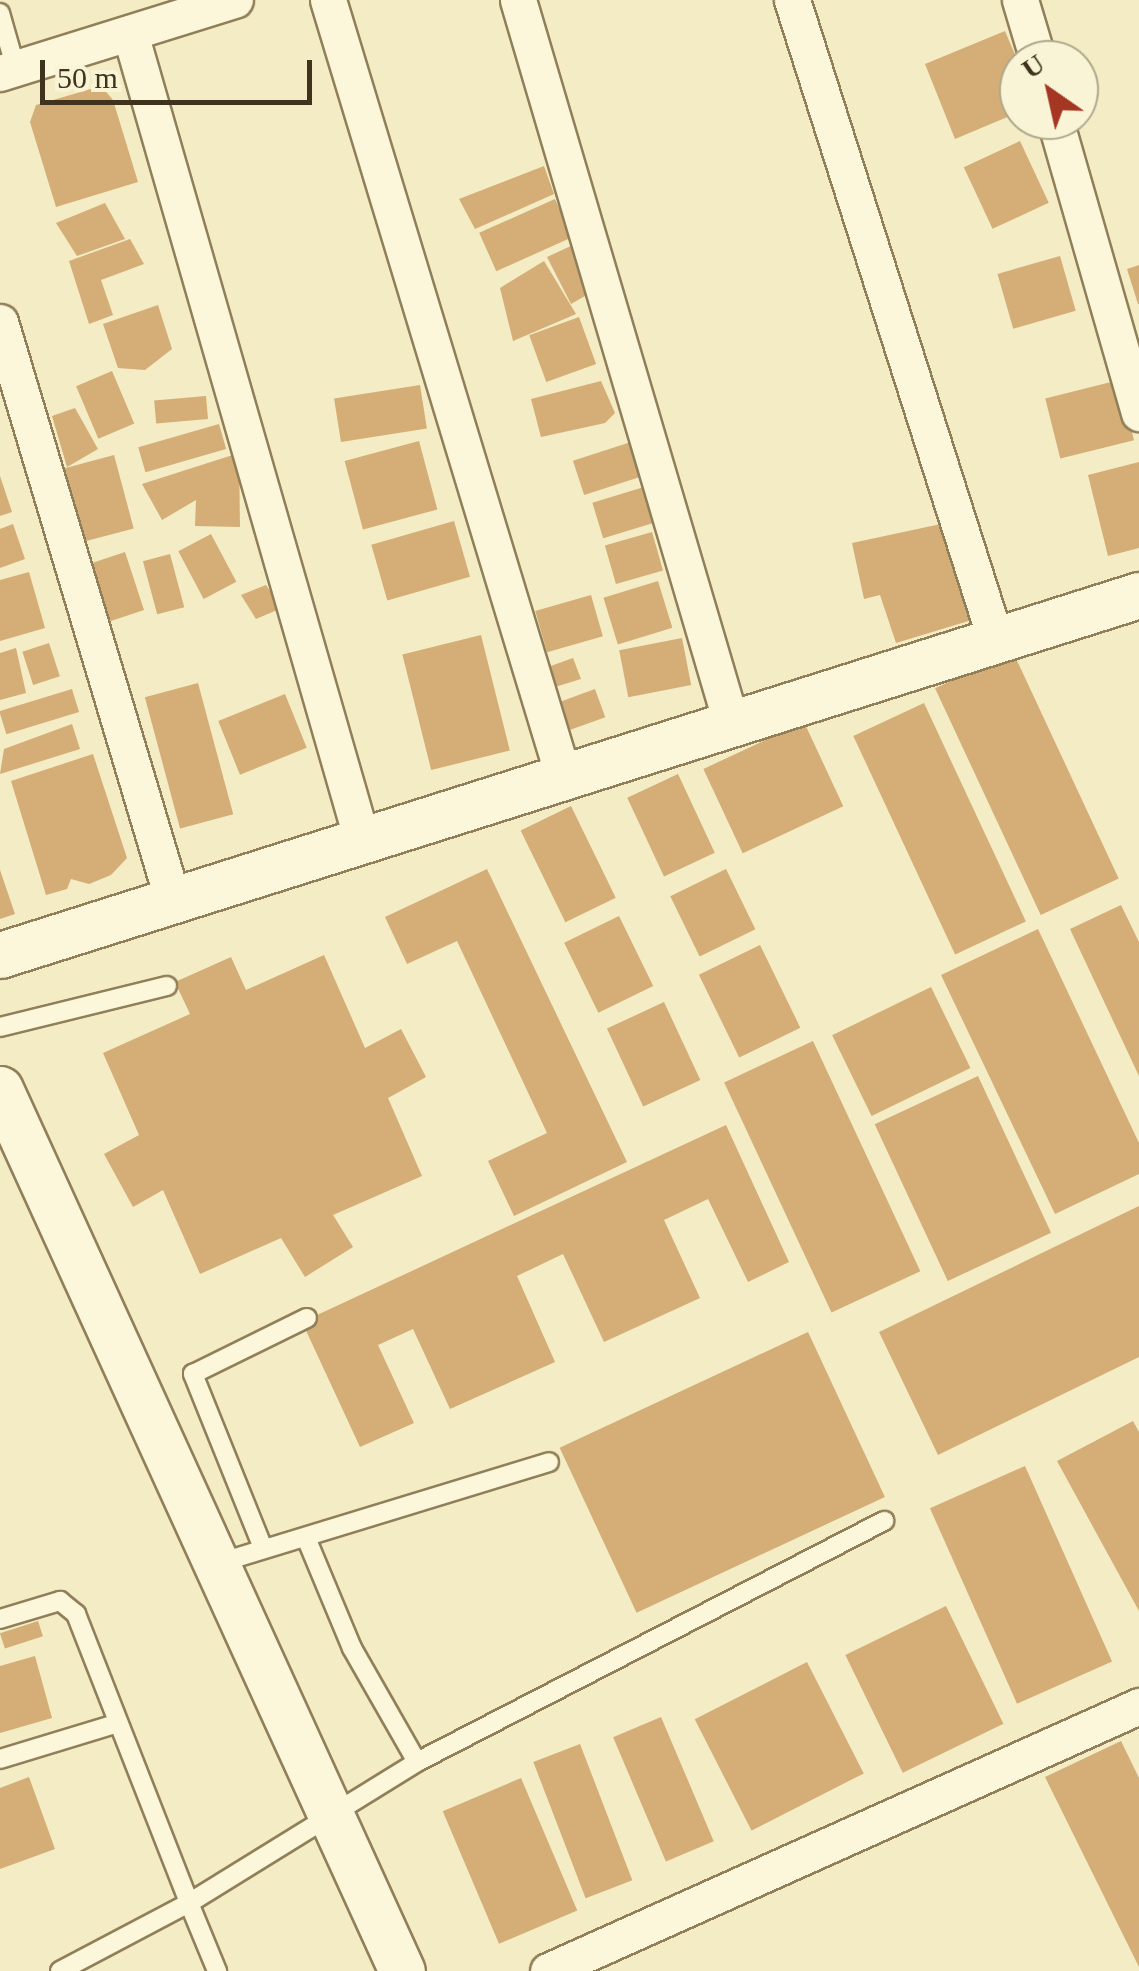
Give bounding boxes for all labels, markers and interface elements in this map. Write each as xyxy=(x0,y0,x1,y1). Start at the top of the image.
scale bar xyxy=(45,40,318,102)
north arrow xyxy=(999,40,1099,140)
text: U xyxy=(1016,48,1050,85)
text: 50 m xyxy=(57,61,118,94)

